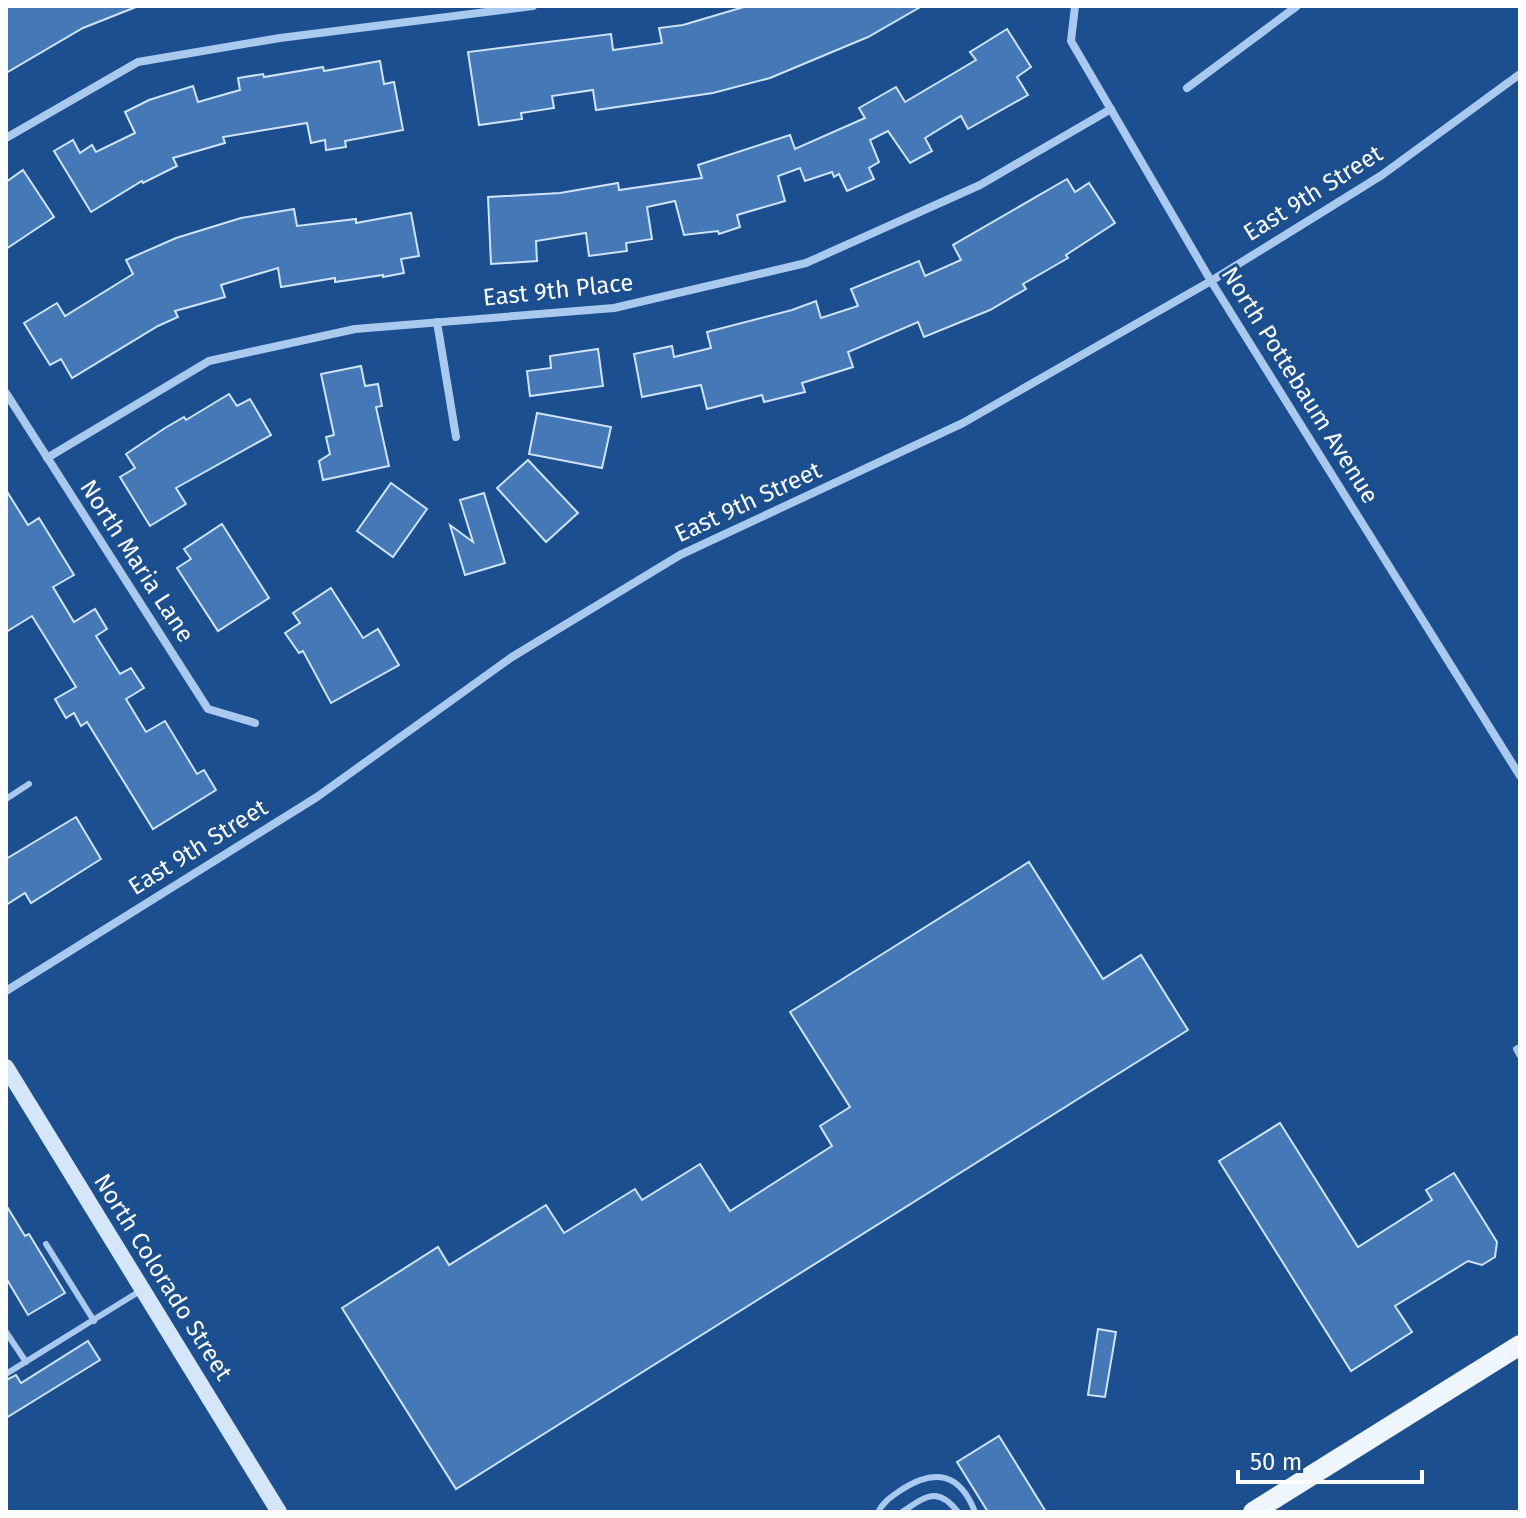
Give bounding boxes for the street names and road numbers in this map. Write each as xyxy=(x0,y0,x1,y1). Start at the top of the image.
street label: East 9th Street xyxy=(1238,139,1388,247)
street label: North Pottebaum Avenue xyxy=(1216,262,1384,508)
street label: East 9th Place xyxy=(481,268,635,312)
street label: East 9th Street xyxy=(670,456,826,548)
street label: North Maria Lane xyxy=(74,475,200,647)
street label: East 9th Street xyxy=(123,793,273,901)
street label: North Colorado Street xyxy=(88,1169,238,1386)

